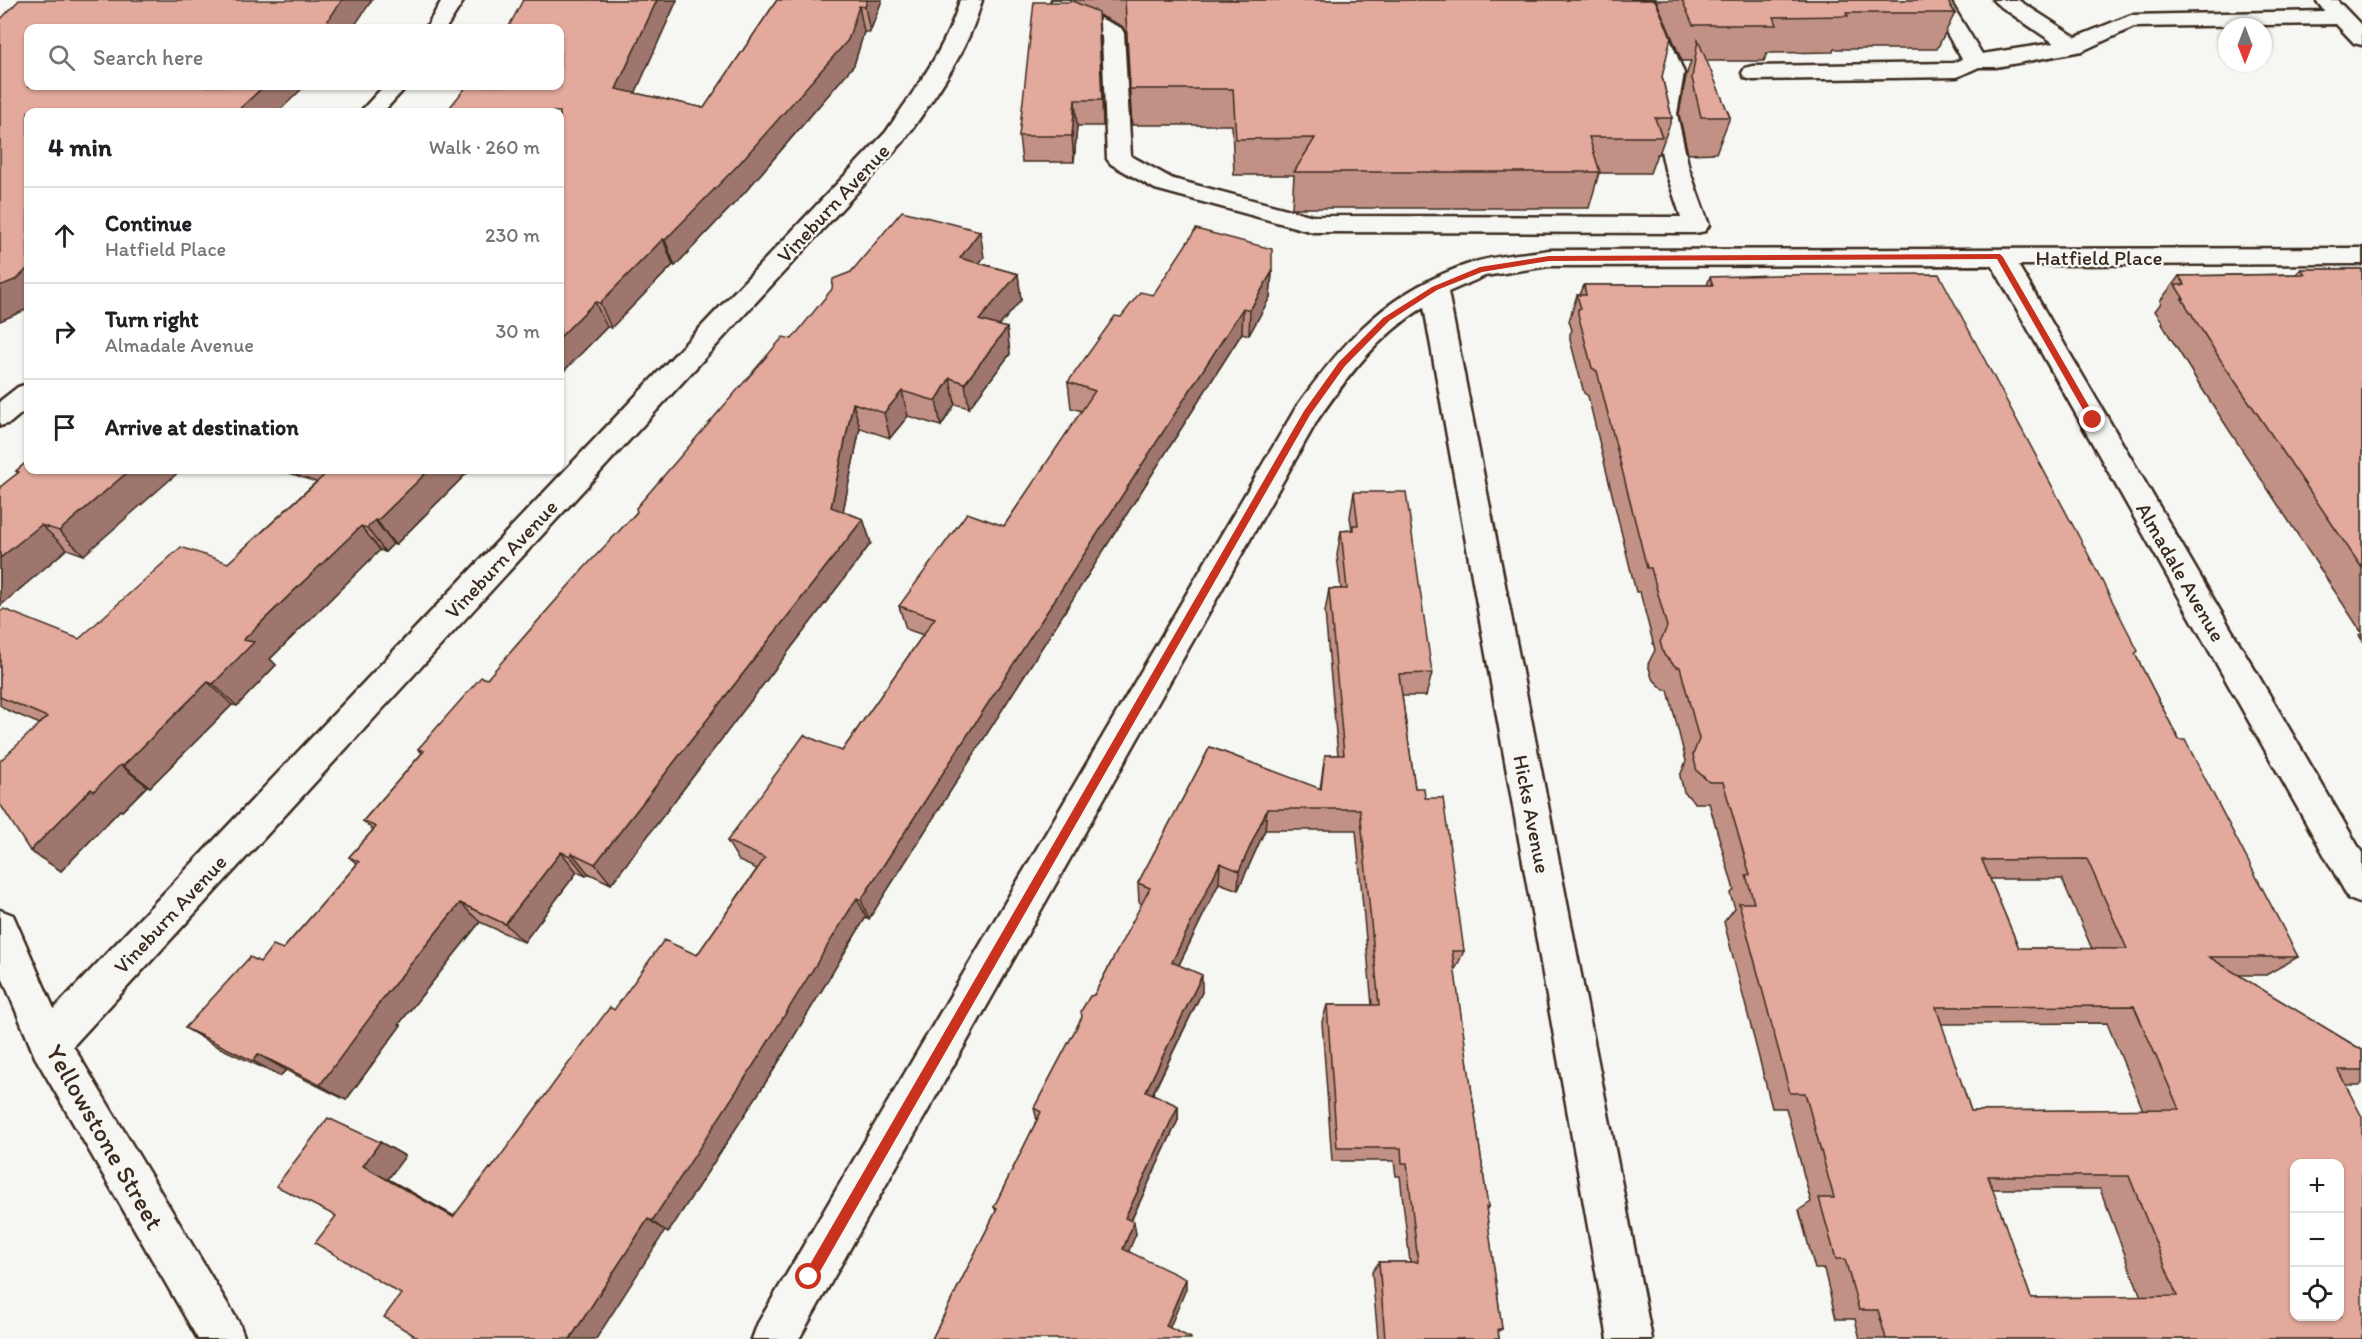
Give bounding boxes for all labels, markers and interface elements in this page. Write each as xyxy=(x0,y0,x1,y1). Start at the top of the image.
north arrow xyxy=(2218,18,2272,72)
search box xyxy=(24,24,564,90)
icon: search xyxy=(45,41,78,74)
text: Search here xyxy=(93,44,203,71)
text: 4 min xyxy=(48,131,112,163)
text: Walk · 260 m xyxy=(429,135,540,159)
street label: Vineburn Avenue xyxy=(771,138,895,268)
text: Continue xyxy=(105,210,192,237)
icon: ahead xyxy=(48,219,81,252)
text: 230 m xyxy=(485,223,540,247)
text: Hatfield Place xyxy=(105,237,226,261)
street label: Hatfield Place xyxy=(2035,245,2163,270)
text: Turn right xyxy=(105,306,199,333)
icon: right xyxy=(48,315,81,348)
text: 30 m xyxy=(495,319,540,343)
text: Almadale Avenue xyxy=(105,333,254,357)
route end xyxy=(2079,406,2105,432)
icon: arrive xyxy=(48,411,81,444)
text: Arrive at destination xyxy=(105,414,299,441)
street label: Vineburn Avenue xyxy=(439,494,563,624)
street label: Almadale Avenue xyxy=(2131,498,2231,646)
street label: Hicks Avenue xyxy=(1508,753,1556,875)
street label: Vineburn Avenue xyxy=(108,849,232,979)
street label: Yellowstone Street xyxy=(39,1038,171,1236)
map controls xyxy=(2290,1159,2344,1321)
button: + xyxy=(2290,1159,2344,1213)
button: − xyxy=(2290,1213,2344,1267)
route start xyxy=(795,1263,821,1289)
button: locate xyxy=(2290,1267,2344,1321)

